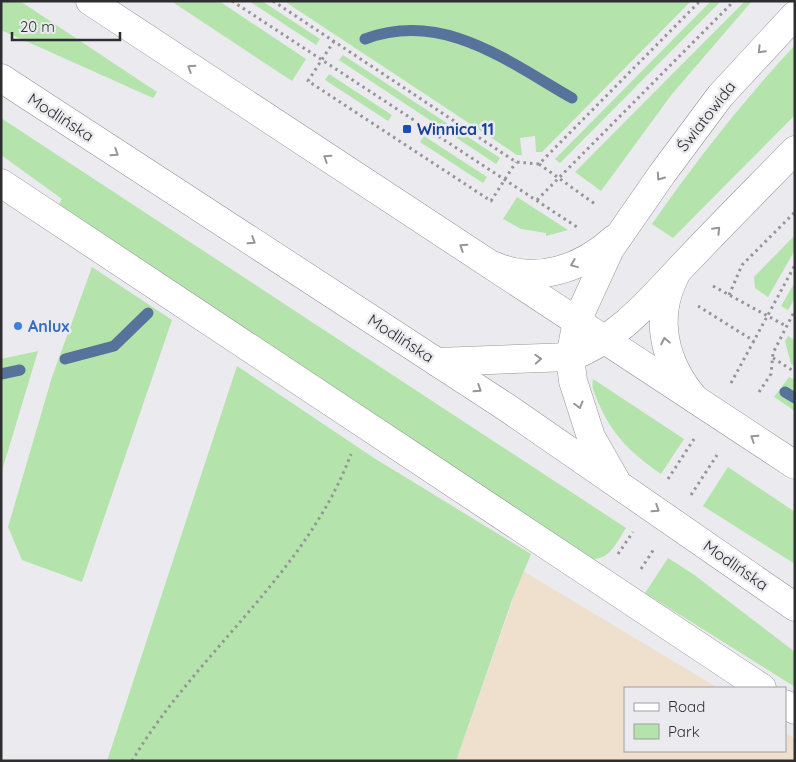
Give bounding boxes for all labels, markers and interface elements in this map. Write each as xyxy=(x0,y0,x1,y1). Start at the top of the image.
scale bar xyxy=(12,10,120,42)
text: 20 m xyxy=(20,17,55,36)
one-way arrow xyxy=(758,44,767,53)
one-way arrow xyxy=(188,65,197,74)
street label: Światowida xyxy=(672,77,740,155)
street label: Modlińska xyxy=(24,88,98,146)
place label: Winnica 11 xyxy=(417,119,494,139)
marker: Winnica 11 xyxy=(401,123,413,135)
one-way arrow xyxy=(110,146,119,156)
one-way arrow xyxy=(323,154,332,164)
one-way arrow xyxy=(657,171,666,181)
one-way arrow xyxy=(711,227,720,236)
one-way arrow xyxy=(246,235,255,245)
one-way arrow xyxy=(459,244,469,253)
one-way arrow xyxy=(570,258,579,269)
street label: Modlińska xyxy=(364,309,438,367)
place label: Anlux xyxy=(28,316,69,336)
marker: Anlux xyxy=(12,320,24,332)
one-way arrow xyxy=(661,337,671,345)
one-way arrow xyxy=(535,354,543,365)
one-way arrow xyxy=(472,383,482,392)
one-way arrow xyxy=(574,400,584,409)
one-way arrow xyxy=(750,435,759,445)
one-way arrow xyxy=(650,503,659,512)
street label: Modlińska xyxy=(700,535,772,595)
legend xyxy=(624,687,786,752)
text: Road xyxy=(668,697,705,716)
text: Park xyxy=(668,722,700,741)

